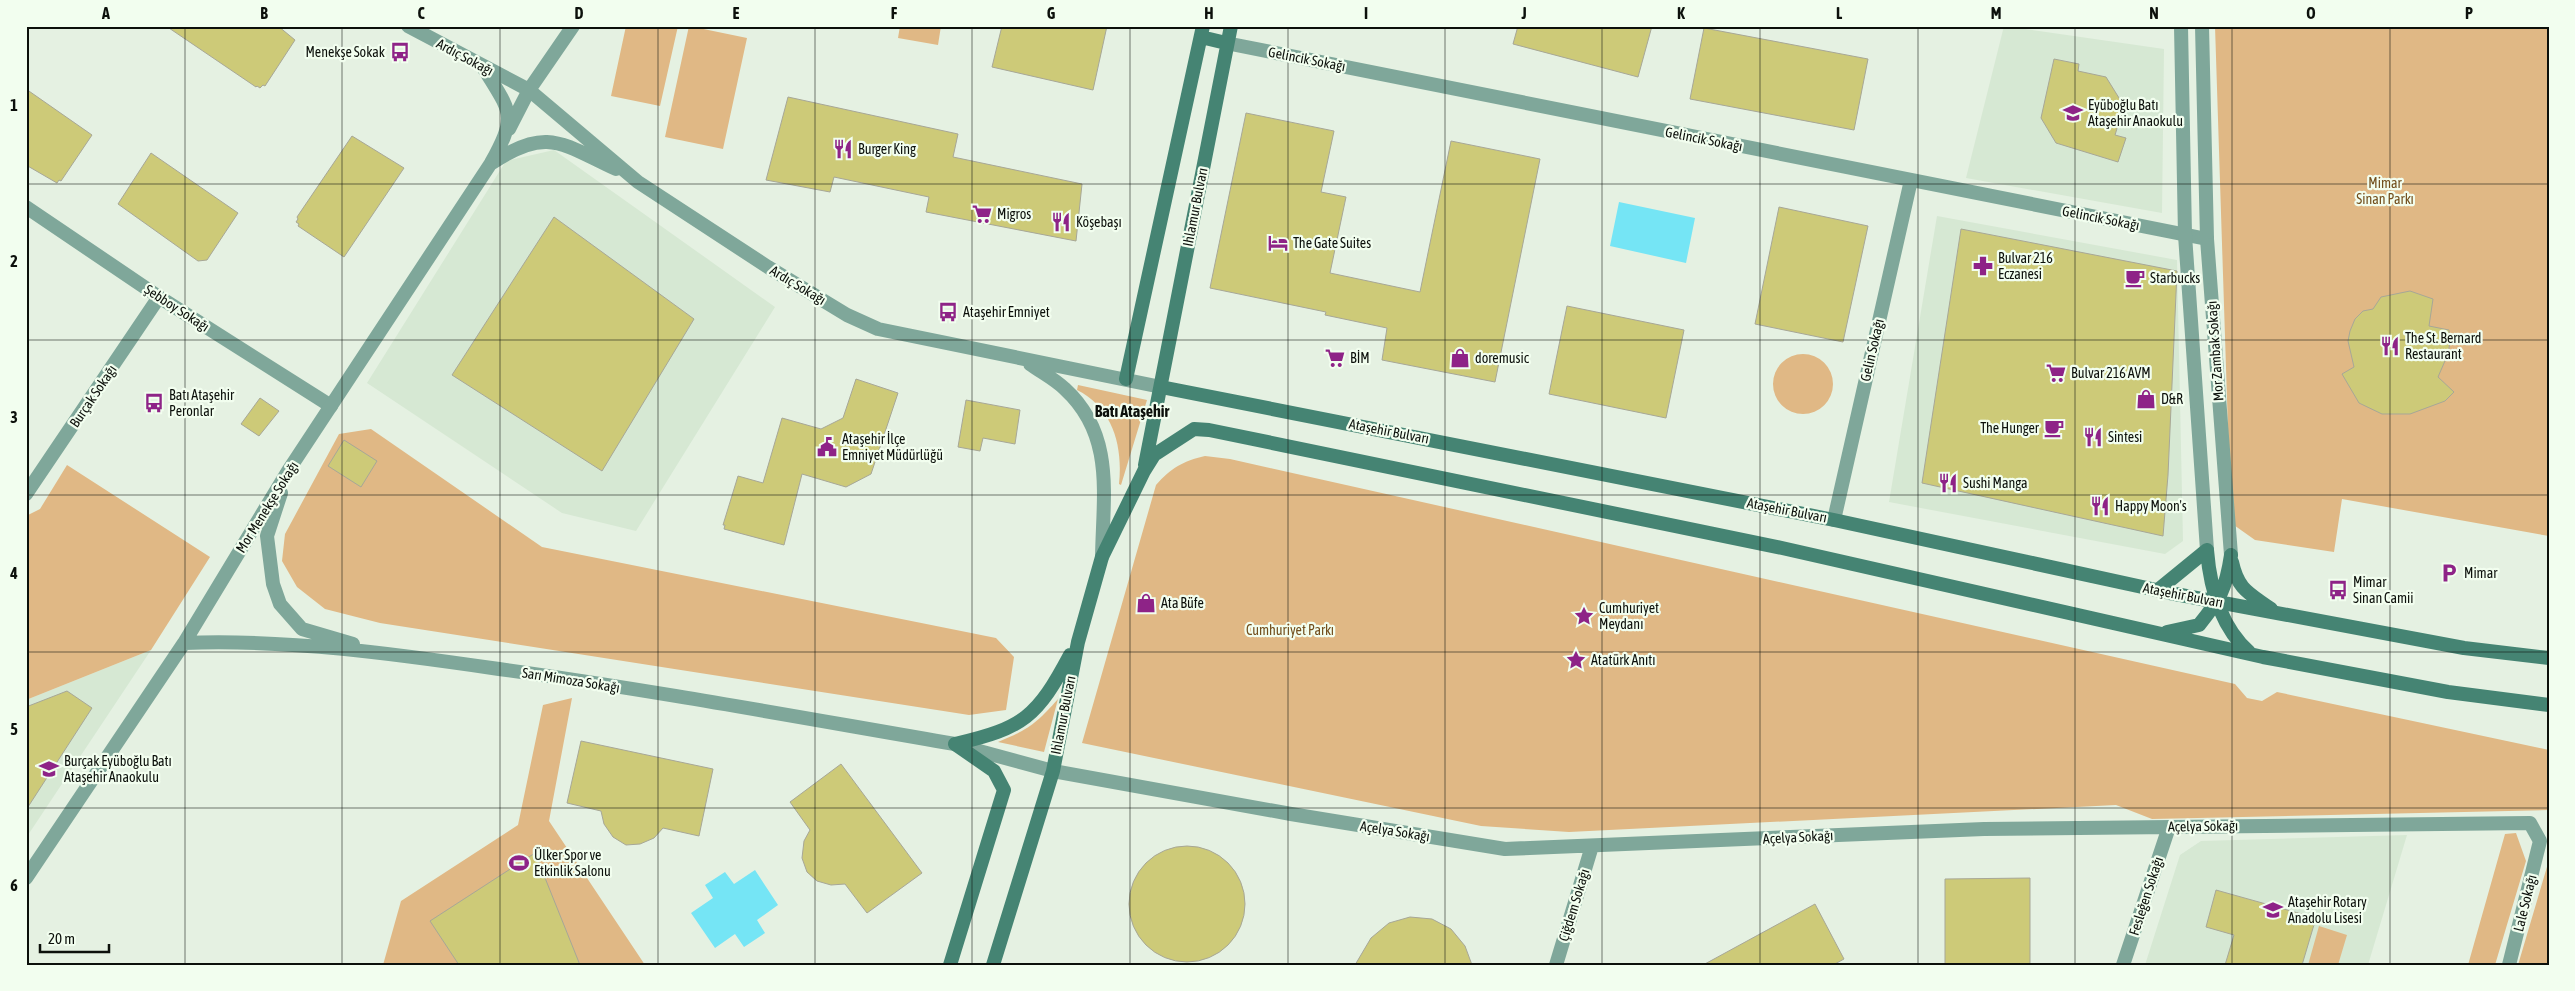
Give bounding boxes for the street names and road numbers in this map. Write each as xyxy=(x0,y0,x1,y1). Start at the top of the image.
street label: Ardıç Sokağı xyxy=(434,35,496,79)
street label: Gelincik Sokağı xyxy=(1267,44,1347,74)
street label: Gelincik Sokağı xyxy=(1664,124,1744,154)
street label: Ihlamur Bulvarı xyxy=(1180,166,1210,248)
street label: Gelincik Sokağı xyxy=(2061,203,2141,233)
street label: Ardıç Sokağı xyxy=(767,262,829,308)
street label: Şebboy Sokağı xyxy=(142,281,212,335)
street label: Mor Zambak Sokağı xyxy=(2204,300,2226,402)
street label: Gelin Sokağı xyxy=(1857,317,1887,383)
street label: Burçak Sokağı xyxy=(66,362,120,430)
street label: Ataşehir Bulvarı xyxy=(1348,415,1430,447)
street label: Mor Menekşe Sokağı xyxy=(232,458,302,556)
street label: Ataşehir Bulvarı xyxy=(1746,494,1828,526)
street label: Ataşehir Bulvarı xyxy=(2142,579,2224,611)
street label: Sarı Mimoza Sokağı xyxy=(521,664,621,696)
street label: Ihlamur Bulvarı xyxy=(1048,674,1078,756)
street label: Açelya Sokağı xyxy=(2168,817,2238,835)
street label: Açelya Sokağı xyxy=(1359,818,1431,844)
street label: Açelya Sokağı xyxy=(1762,827,1834,847)
street label: Fesleğen Sokağı xyxy=(2126,855,2166,937)
street label: Çiğdem Sokağı xyxy=(1555,867,1593,943)
street label: Lale Sokağı xyxy=(2510,873,2540,933)

